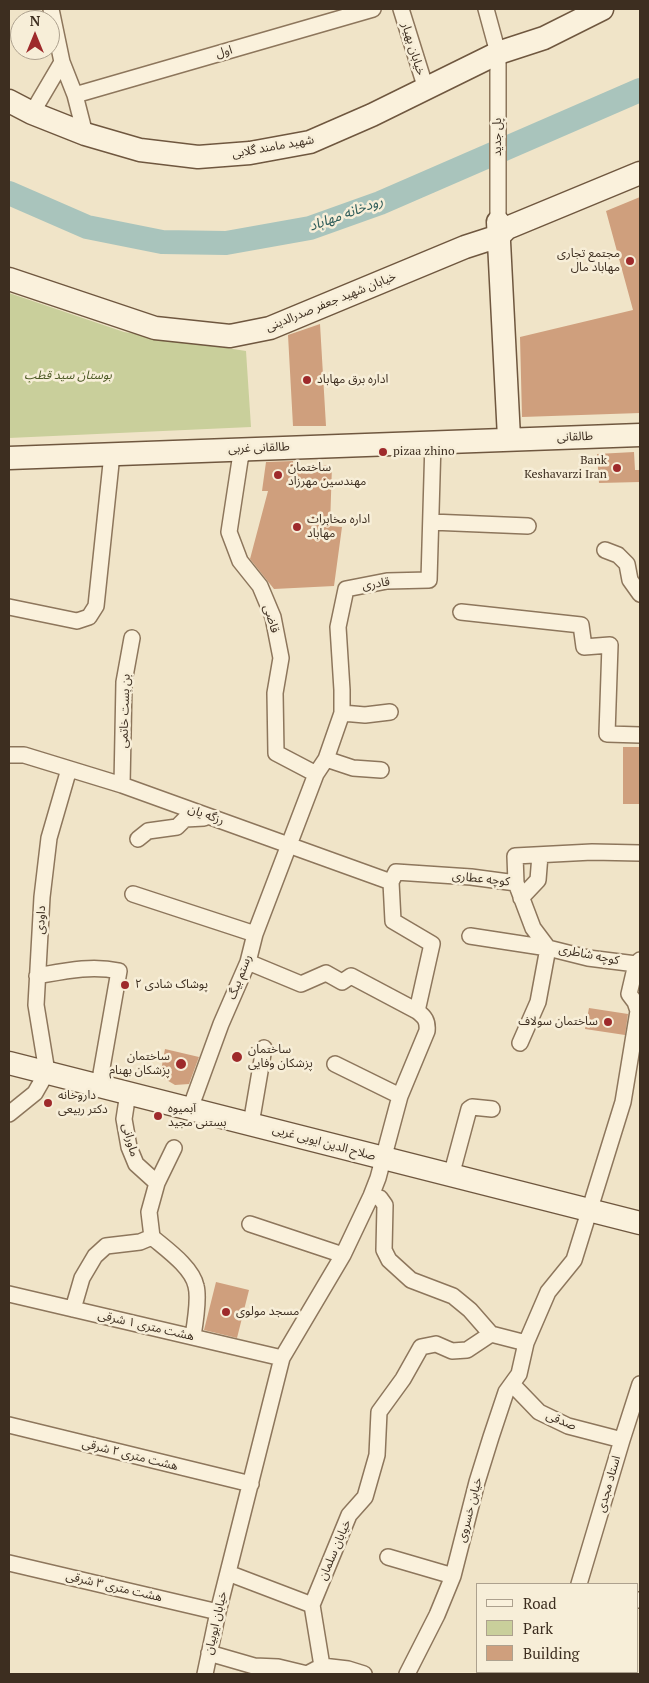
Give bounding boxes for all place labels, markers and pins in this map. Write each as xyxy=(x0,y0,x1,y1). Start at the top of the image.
place label: مجتمع تجاری مهاباد مال xyxy=(557,247,620,275)
marker: مجتمع تجاری مهاباد مال xyxy=(624,255,636,267)
place label: اداره برق مهاباد xyxy=(317,373,388,387)
marker: اداره برق مهاباد xyxy=(301,374,313,386)
place label: pizaa zhino xyxy=(393,445,455,459)
marker: pizaa zhino xyxy=(377,446,389,458)
place label: Bank Keshavarzi Iran xyxy=(524,454,607,482)
place label: ساختمان مهندسین مهرزاد xyxy=(288,461,366,489)
marker: Bank Keshavarzi Iran xyxy=(611,462,623,474)
marker: ساختمان مهندسین مهرزاد xyxy=(272,469,284,481)
place label: اداره مخابرات مهاباد xyxy=(307,513,370,541)
marker: اداره مخابرات مهاباد xyxy=(291,521,303,533)
place label: پوشاک شادی ۲ xyxy=(135,978,208,992)
marker: پوشاک شادی ۲ xyxy=(119,979,131,991)
place label: ساختمان سولاف xyxy=(518,1015,598,1029)
marker: ساختمان سولاف xyxy=(602,1016,614,1028)
place label: ساختمان پزشکان وفایی xyxy=(248,1043,313,1071)
place label: ساختمان پزشکان بهنام xyxy=(109,1050,170,1078)
marker: ساختمان پزشکان وفایی xyxy=(230,1050,244,1064)
marker: ساختمان پزشکان بهنام xyxy=(174,1057,188,1071)
place label: داروخانه دکتر ربیعی xyxy=(58,1089,108,1117)
marker: داروخانه دکتر ربیعی xyxy=(42,1097,54,1109)
place label: آبمیوه بستنی مجید xyxy=(168,1102,227,1130)
marker: آبمیوه بستنی مجید xyxy=(152,1110,164,1122)
place label: مسجد مولوی xyxy=(236,1305,299,1319)
marker: مسجد مولوی xyxy=(220,1306,232,1318)

